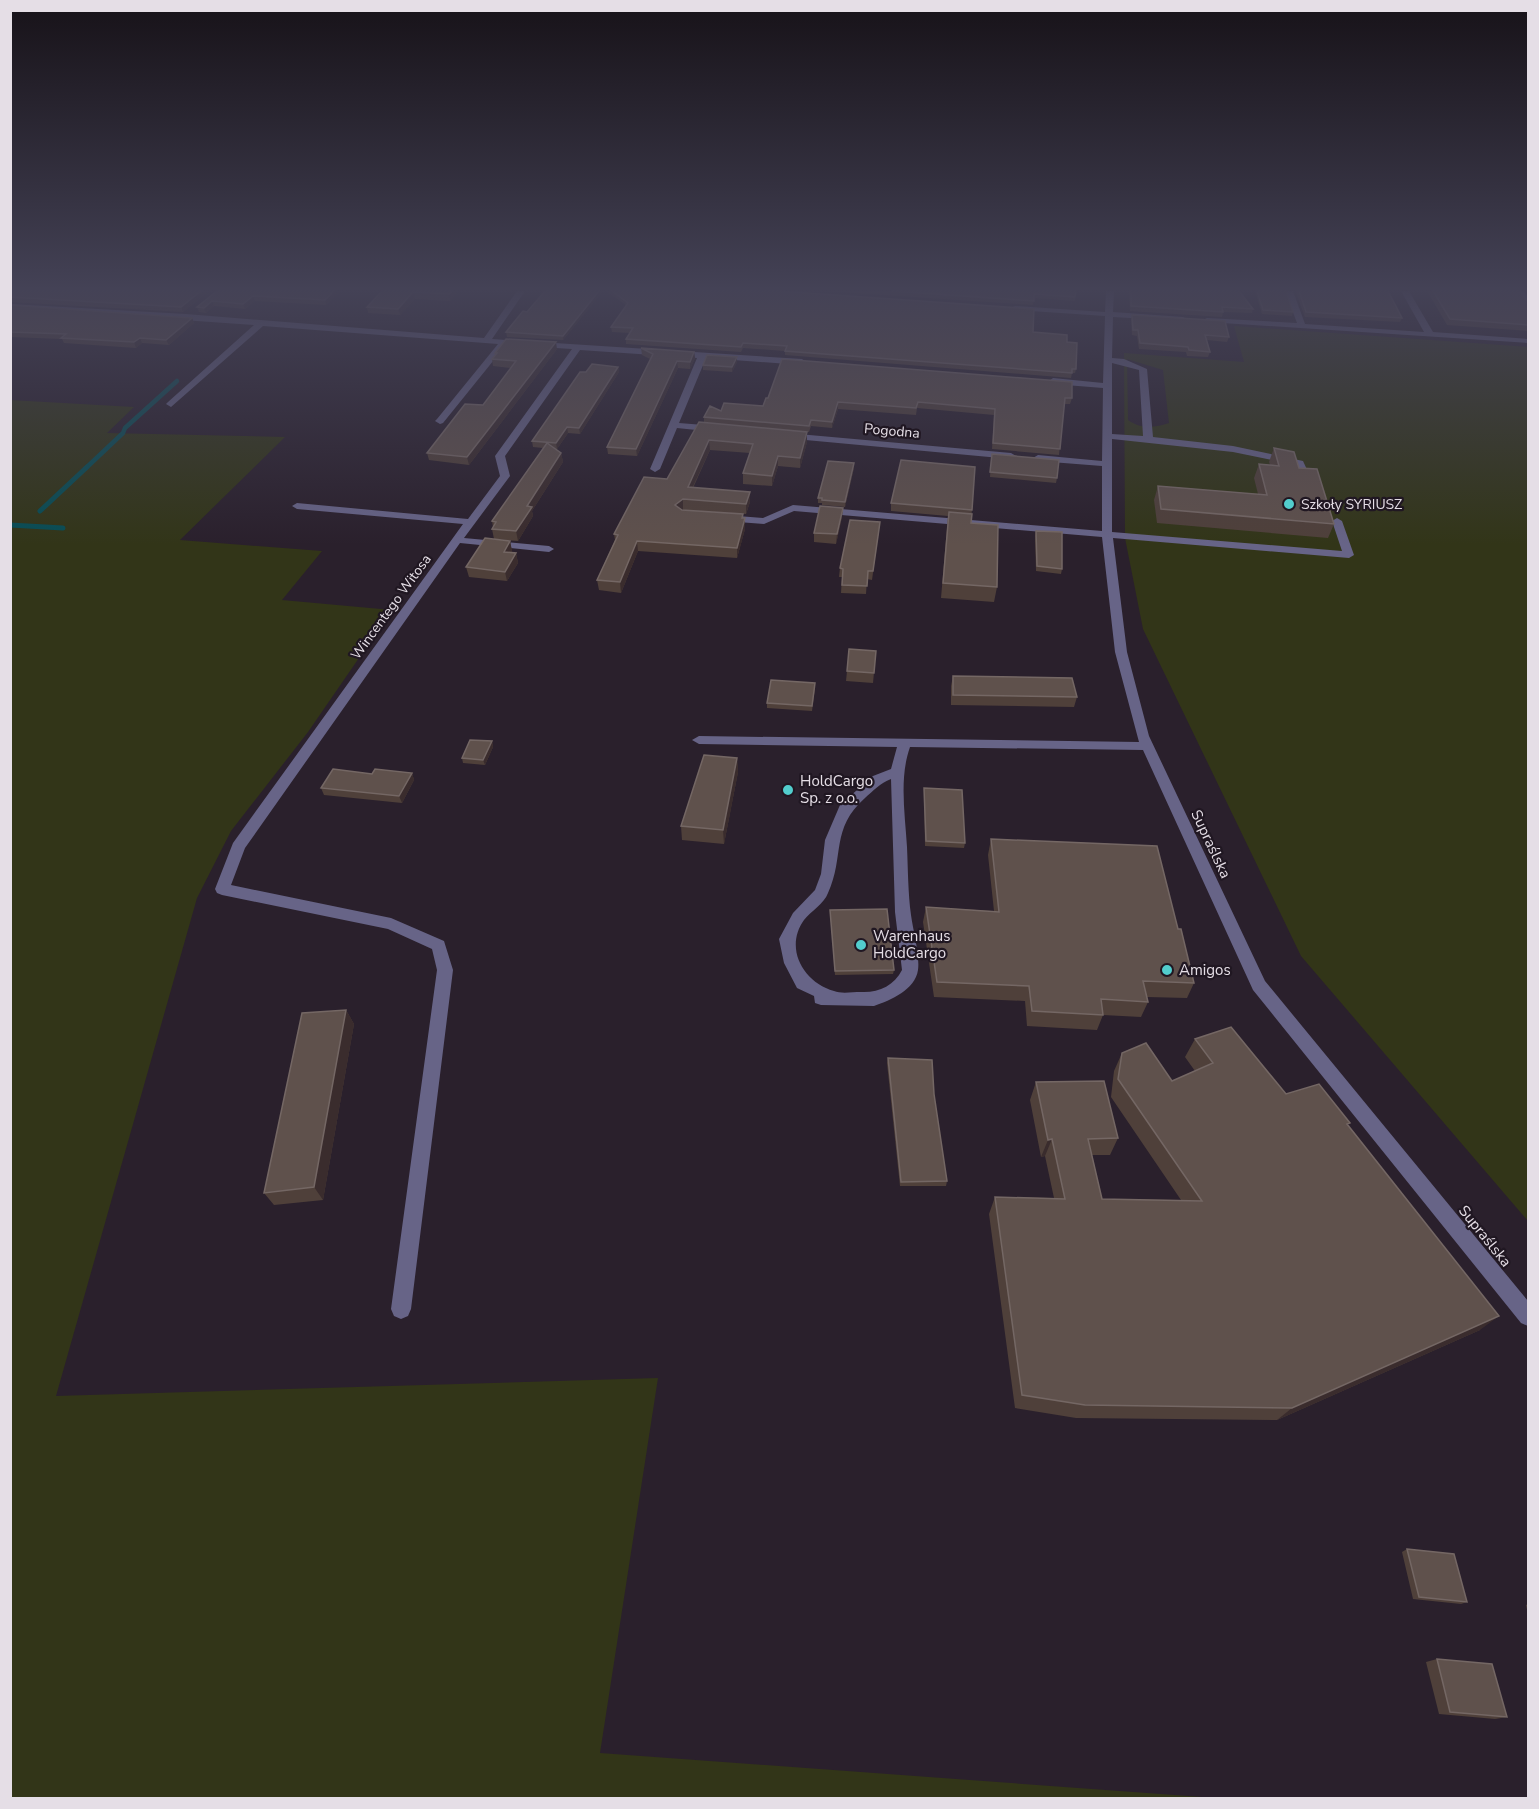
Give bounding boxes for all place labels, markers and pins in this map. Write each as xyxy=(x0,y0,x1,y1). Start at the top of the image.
place label: Szkoły SYRIUSZ xyxy=(1301,495,1402,514)
marker: Szkoły SYRIUSZ xyxy=(1282,497,1296,511)
place label: HoldCargo Sp. z o.o. xyxy=(800,771,873,808)
marker: HoldCargo Sp. z o.o. xyxy=(781,783,795,797)
place label: Warenhaus HoldCargo xyxy=(873,926,950,963)
marker: Warenhaus HoldCargo xyxy=(854,938,868,952)
place label: Amigos xyxy=(1179,960,1231,980)
marker: Amigos xyxy=(1160,963,1174,977)

